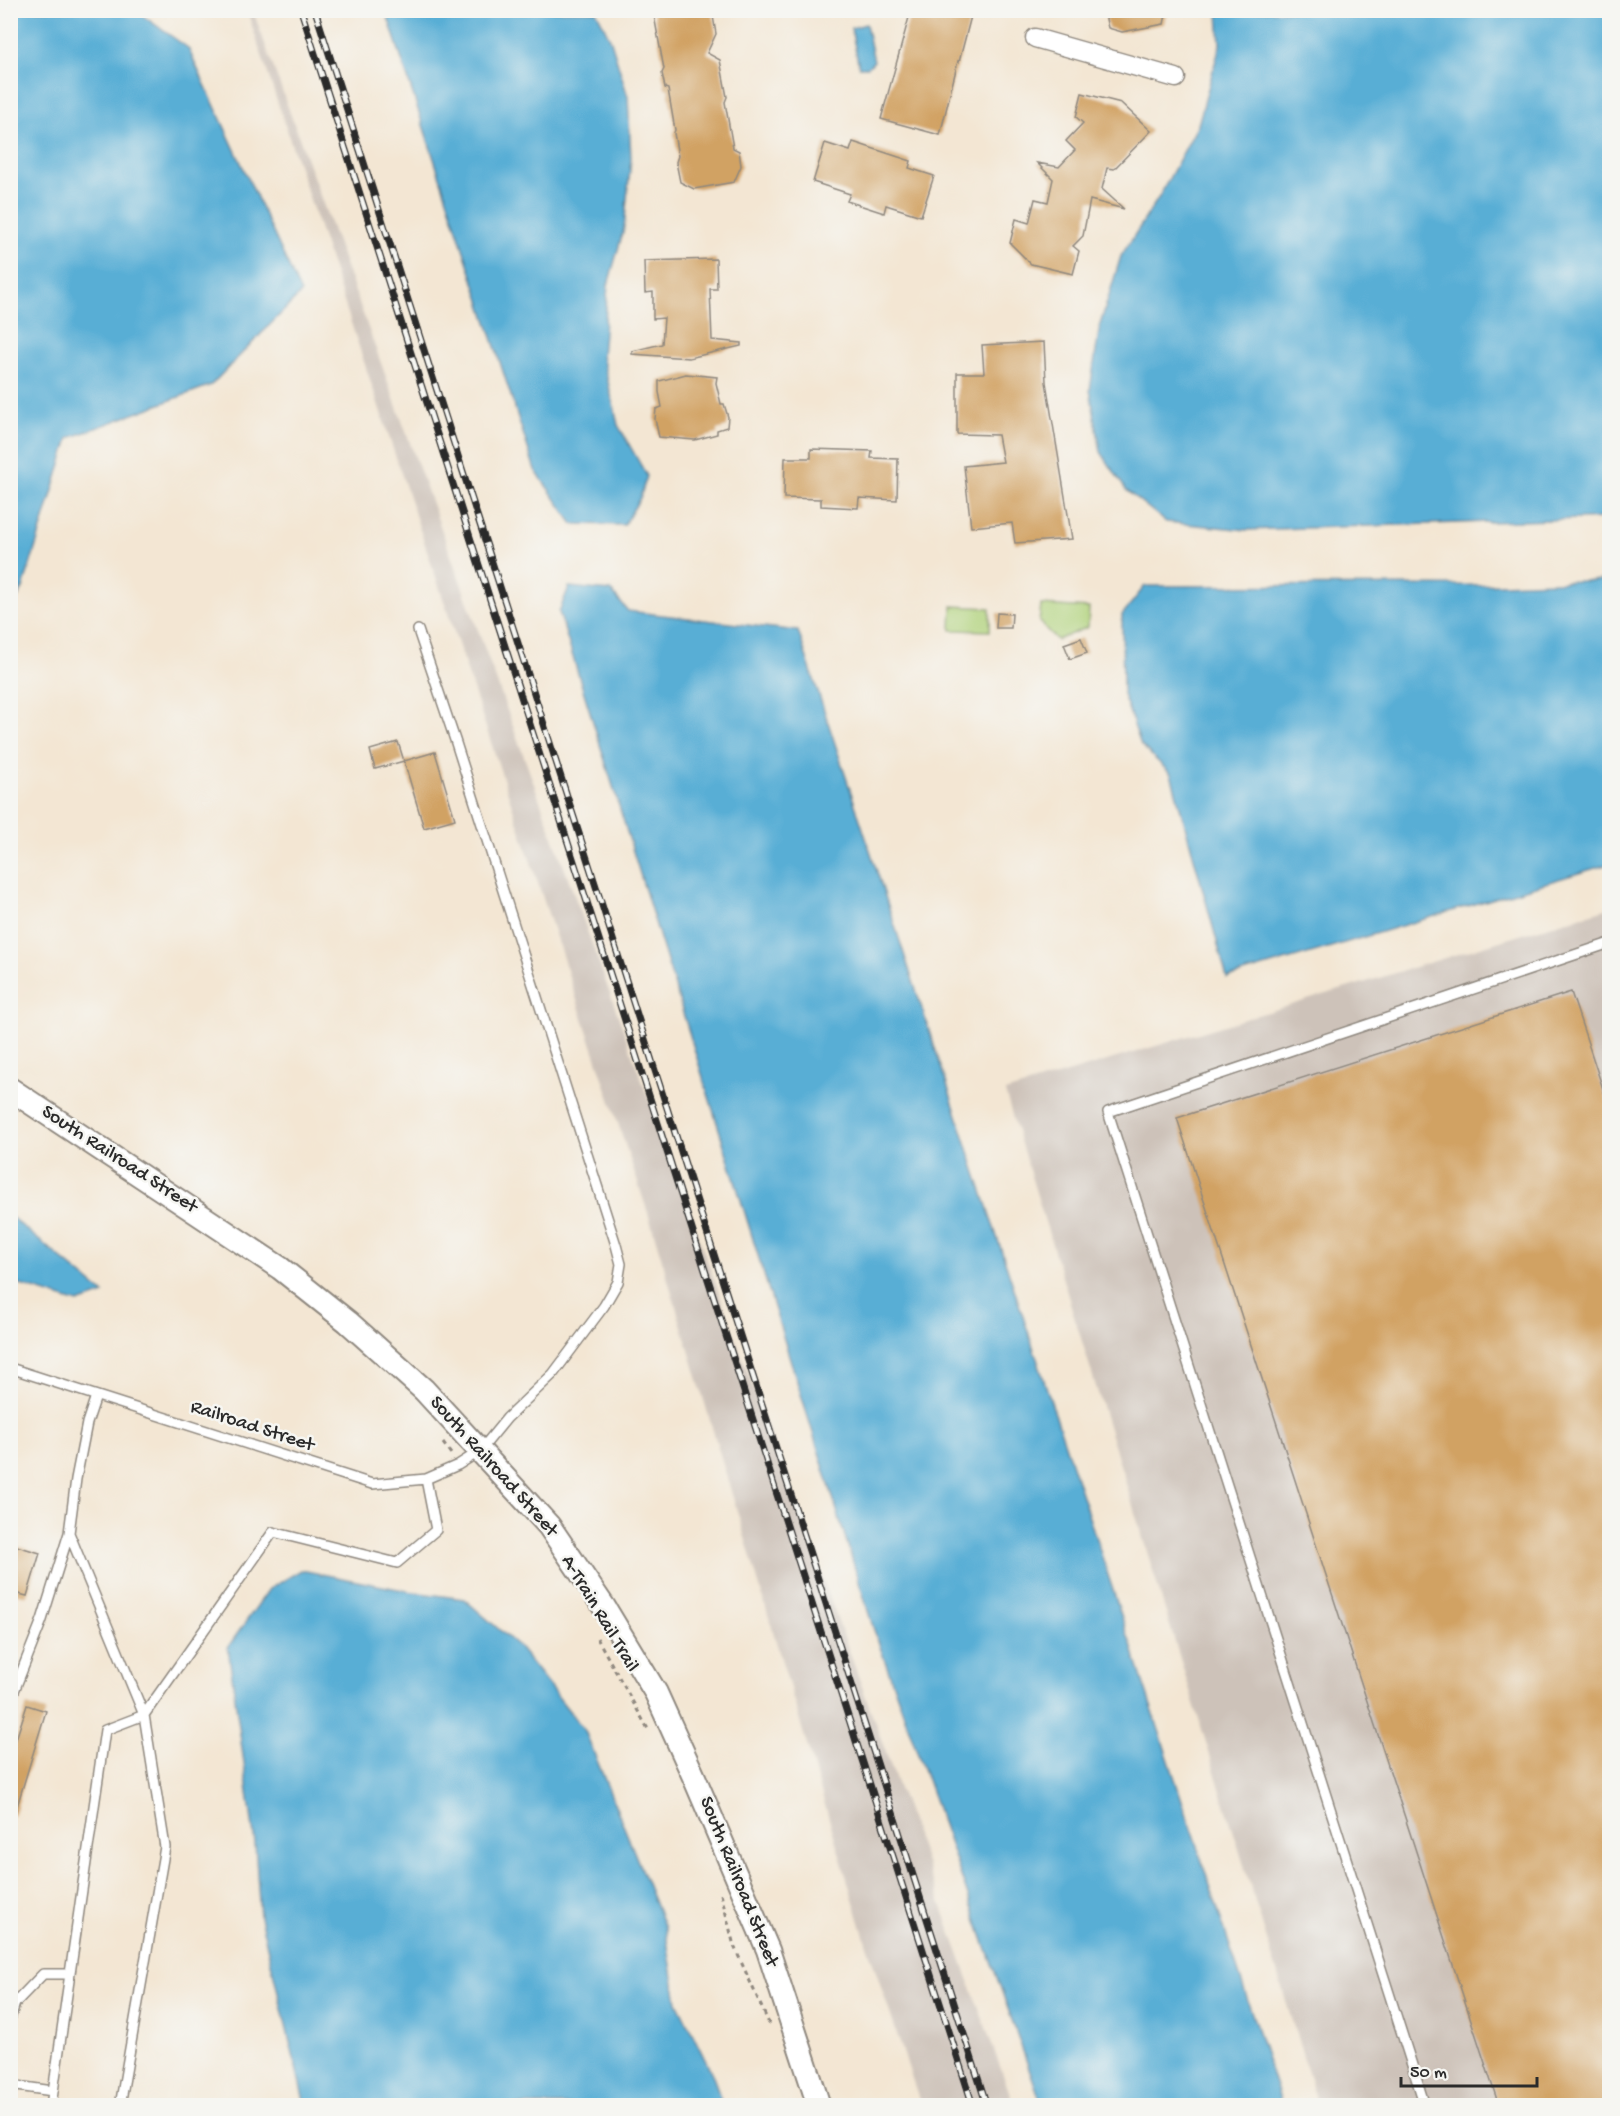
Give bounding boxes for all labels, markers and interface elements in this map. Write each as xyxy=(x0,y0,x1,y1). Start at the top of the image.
street label: South Railroad Street xyxy=(37,1101,203,1220)
street label: South Railroad Street xyxy=(424,1392,563,1543)
street label: Railroad Street xyxy=(187,1396,318,1458)
street label: A-Train Rail Trail xyxy=(555,1551,643,1677)
street label: South Railroad Street xyxy=(693,1794,783,1972)
scale bar xyxy=(1401,2050,1538,2088)
text: 50 m xyxy=(1410,2063,1447,2084)

